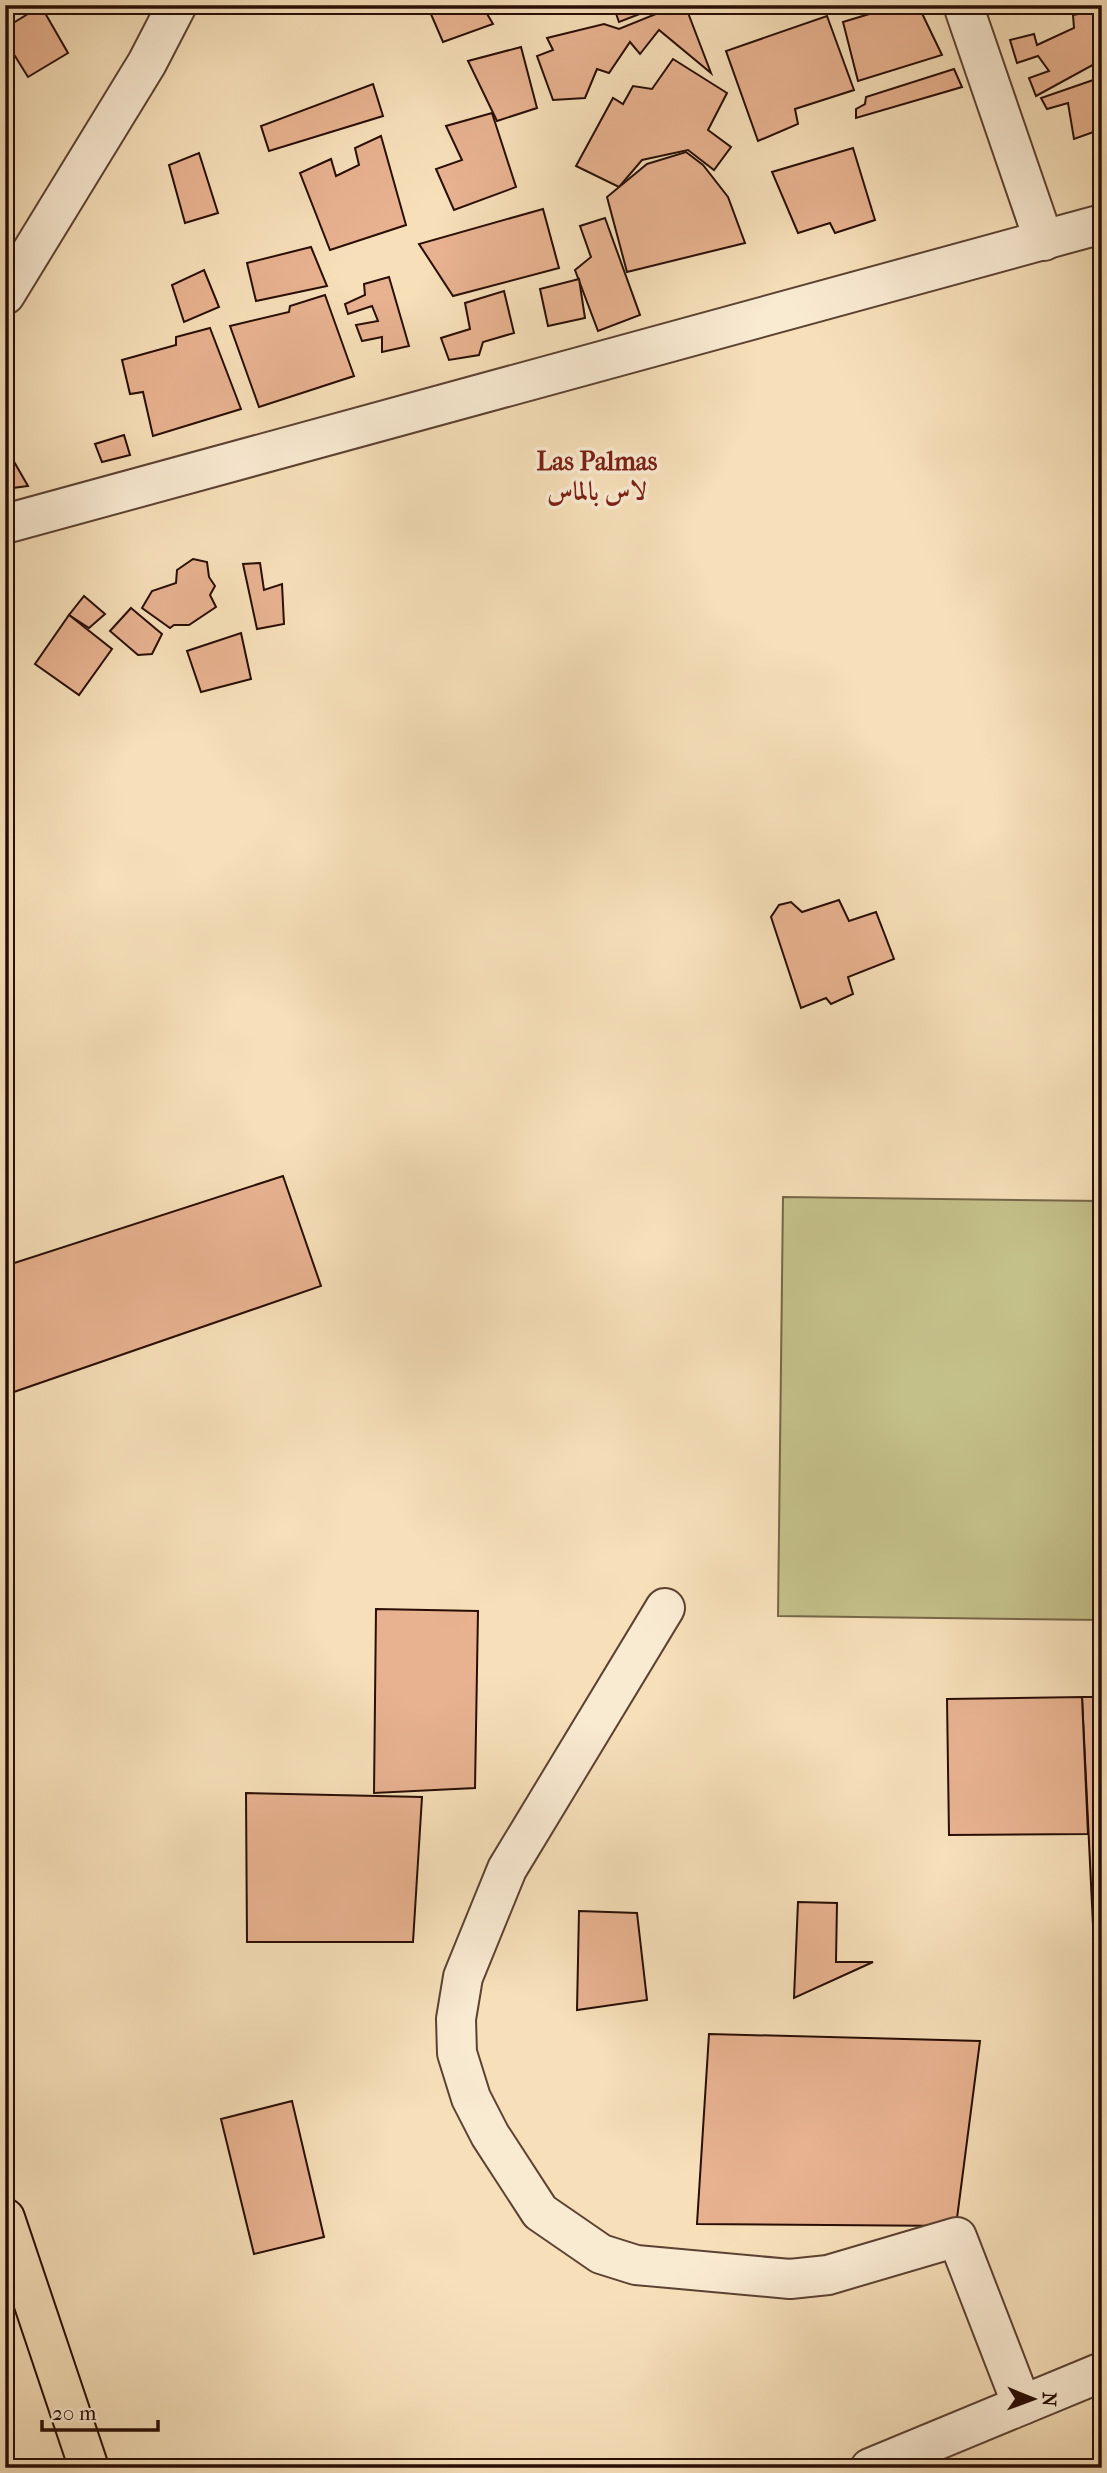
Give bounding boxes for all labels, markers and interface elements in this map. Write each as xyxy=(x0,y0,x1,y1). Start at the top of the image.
district label: Las Palmas لاس بالماس xyxy=(537,446,658,507)
north arrow xyxy=(998,2364,1068,2434)
scale bar xyxy=(42,2389,158,2433)
text: N xyxy=(1038,2392,1060,2407)
text: 20 m xyxy=(52,2401,97,2425)

